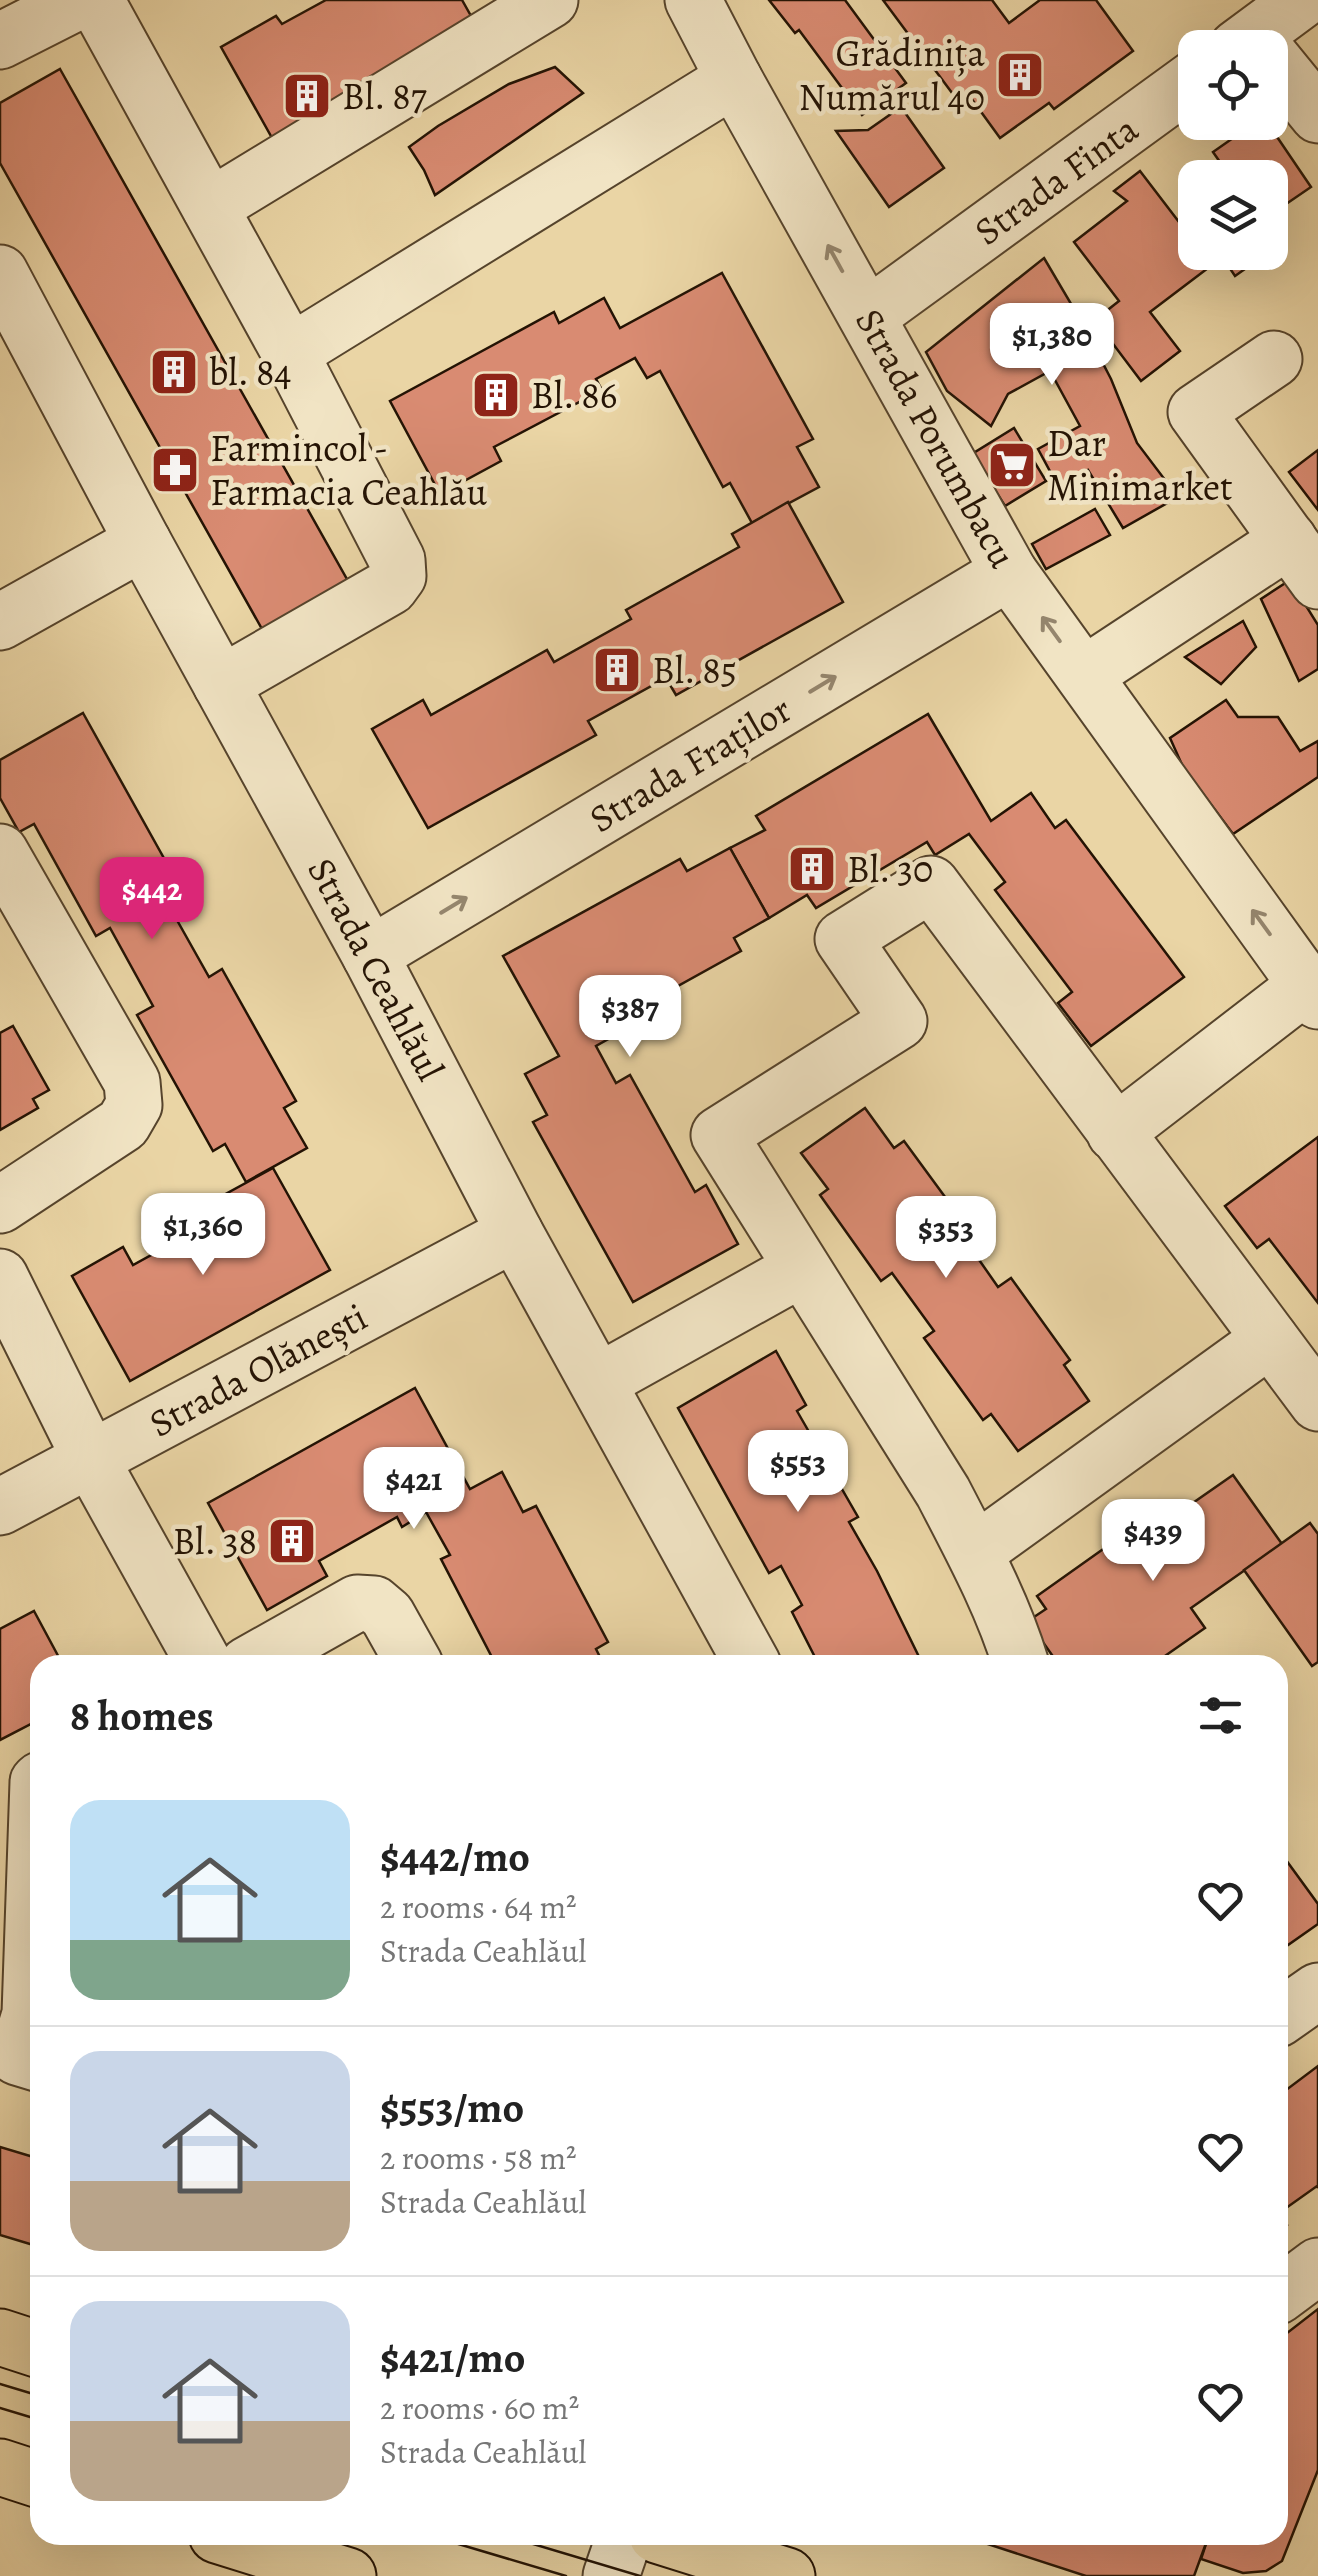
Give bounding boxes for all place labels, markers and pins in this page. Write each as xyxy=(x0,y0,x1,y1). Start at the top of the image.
place label: Grădinița Numărul 40 xyxy=(798,27,985,123)
building icon: Grădinița Numărul 40 xyxy=(994,49,1046,101)
building icon: Bl. 87 xyxy=(281,70,333,122)
place label: Bl. 87 xyxy=(342,70,427,122)
pin: $1,380 xyxy=(971,303,1133,388)
building icon: bl. 84 xyxy=(148,346,200,398)
place label: bl. 84 xyxy=(209,346,292,398)
building icon: Bl. 86 xyxy=(470,369,522,421)
place label: Bl. 86 xyxy=(531,369,617,421)
place label: Dar Minimarket xyxy=(1047,417,1233,513)
place label: Farmincol - Farmacia Ceahlău xyxy=(210,422,488,518)
supermarket icon: Dar Minimarket xyxy=(986,439,1038,491)
pharmacy icon: Farmincol - Farmacia Ceahlău xyxy=(149,444,201,496)
building icon: Bl. 85 xyxy=(591,644,643,696)
place label: Bl. 85 xyxy=(652,644,737,696)
building icon: Bl. 30 xyxy=(786,843,838,895)
place label: Bl. 30 xyxy=(847,843,933,895)
pin: $442 xyxy=(93,857,211,942)
pin: $387 xyxy=(571,975,689,1060)
pin: $1,360 xyxy=(122,1193,284,1278)
pin: $353 xyxy=(887,1196,1005,1281)
pin: $553 xyxy=(739,1430,857,1515)
pin: $421 xyxy=(355,1447,473,1532)
pin: $439 xyxy=(1094,1499,1212,1584)
place label: Bl. 38 xyxy=(172,1515,257,1567)
building icon: Bl. 38 xyxy=(266,1515,318,1567)

